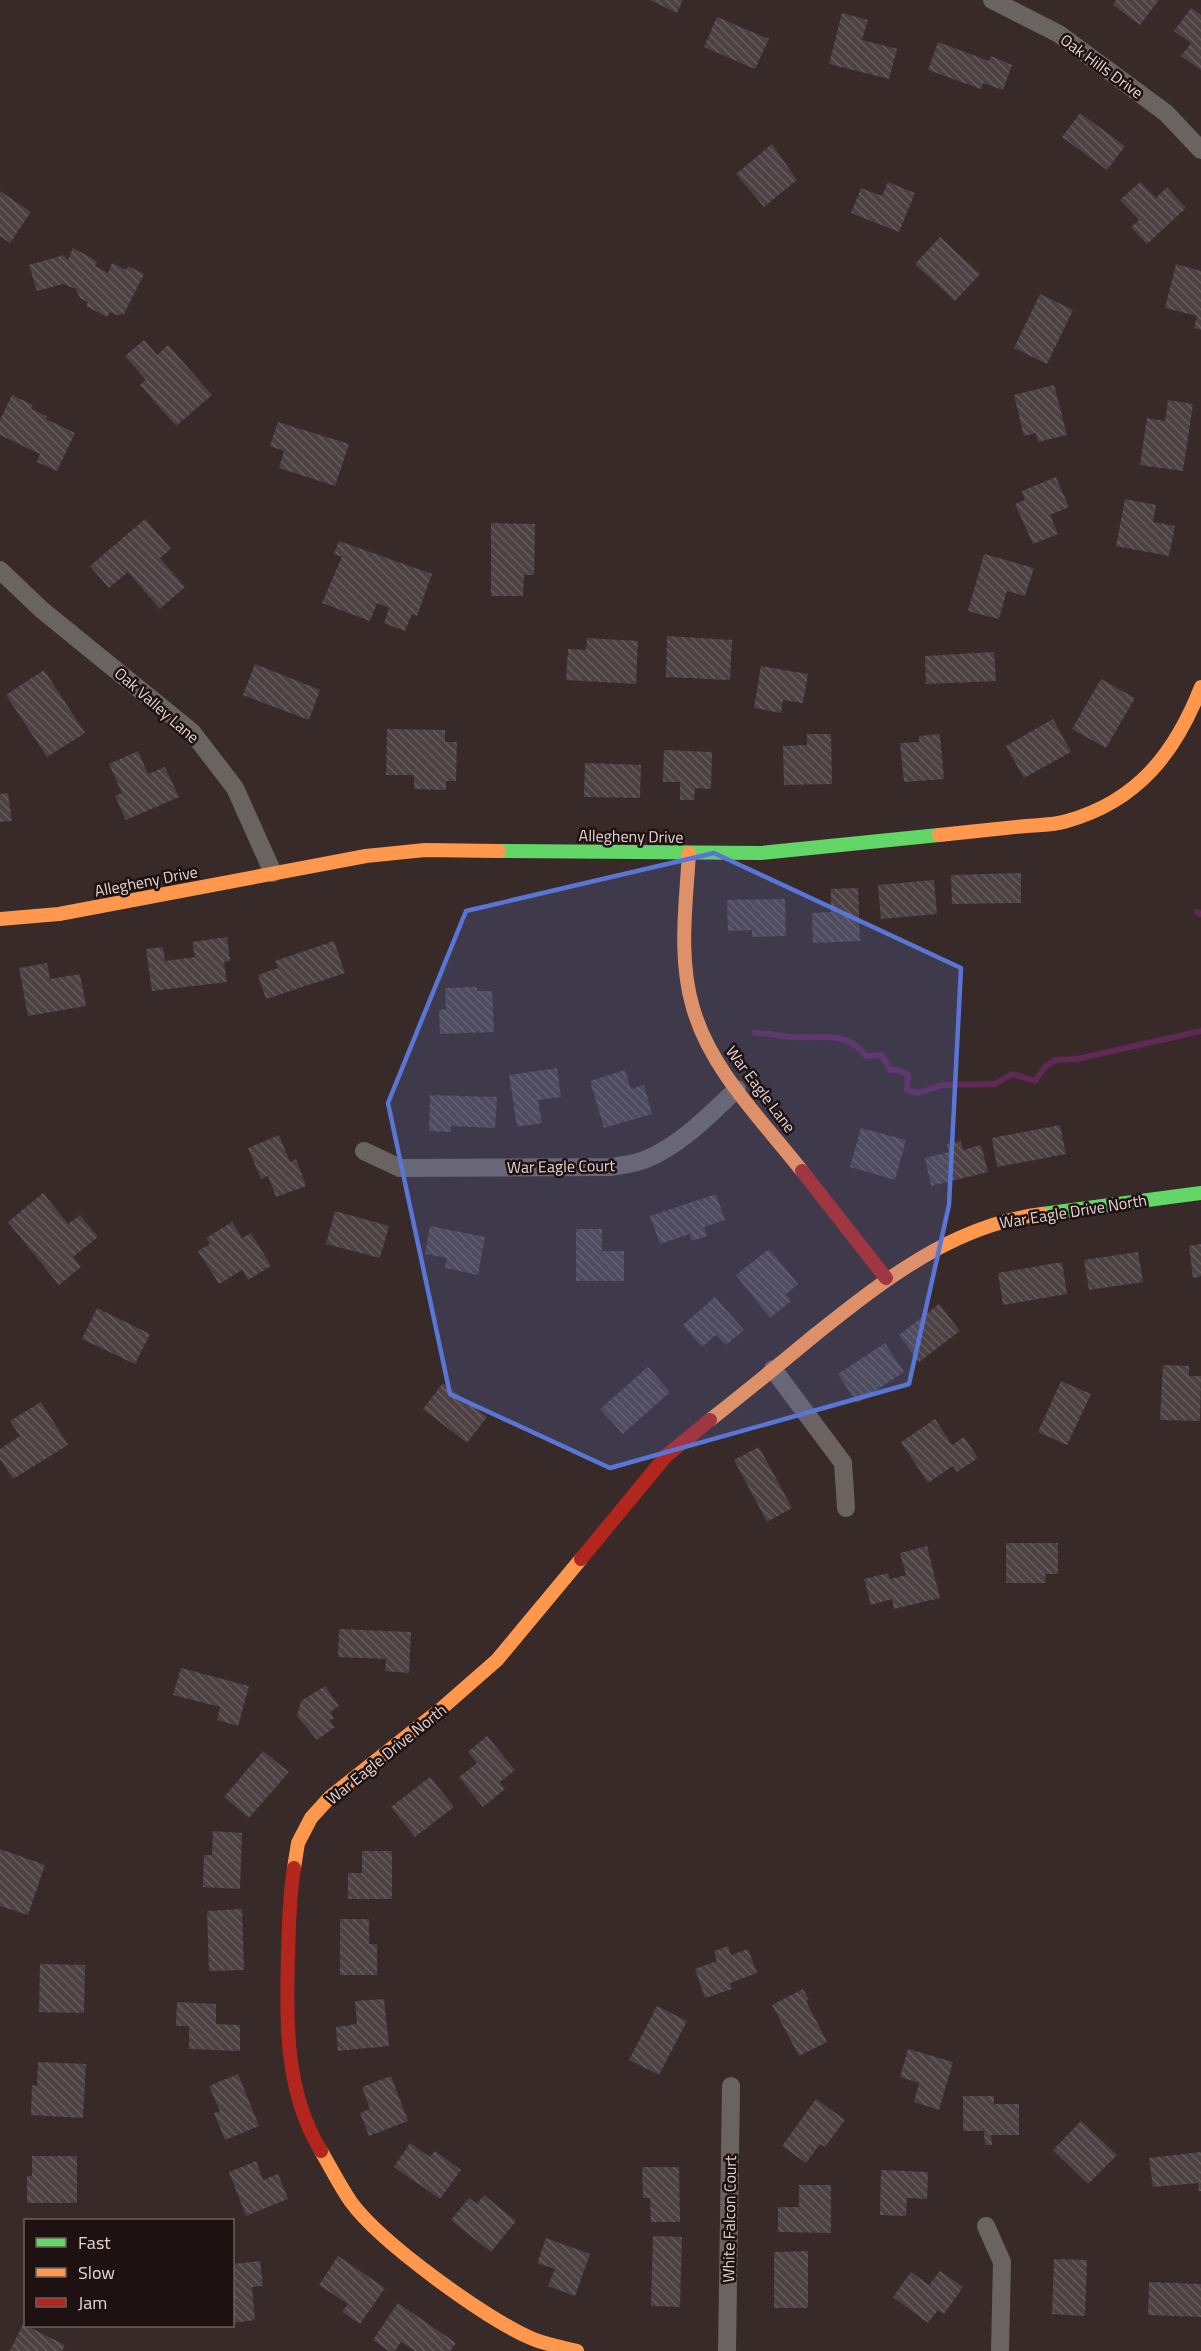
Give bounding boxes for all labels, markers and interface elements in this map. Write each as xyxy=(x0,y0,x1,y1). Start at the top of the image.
street label: Oak Hills Drive xyxy=(1056,28,1148,104)
street label: Oak Valley Lane xyxy=(109,661,205,749)
street label: Allegheny Drive xyxy=(578,823,684,849)
street label: Allegheny Drive xyxy=(92,859,200,903)
street label: War Eagle Lane xyxy=(720,1040,802,1138)
street label: War Eagle Court xyxy=(507,1153,616,1179)
street label: War Eagle Drive North xyxy=(998,1188,1148,1234)
street label: War Eagle Drive North xyxy=(321,1698,451,1810)
street label: White Falcon Court xyxy=(716,2155,742,2283)
legend xyxy=(24,2219,234,2327)
text: Fast xyxy=(78,2229,111,2256)
text: Slow xyxy=(78,2259,115,2286)
text: Jam xyxy=(78,2289,107,2316)

